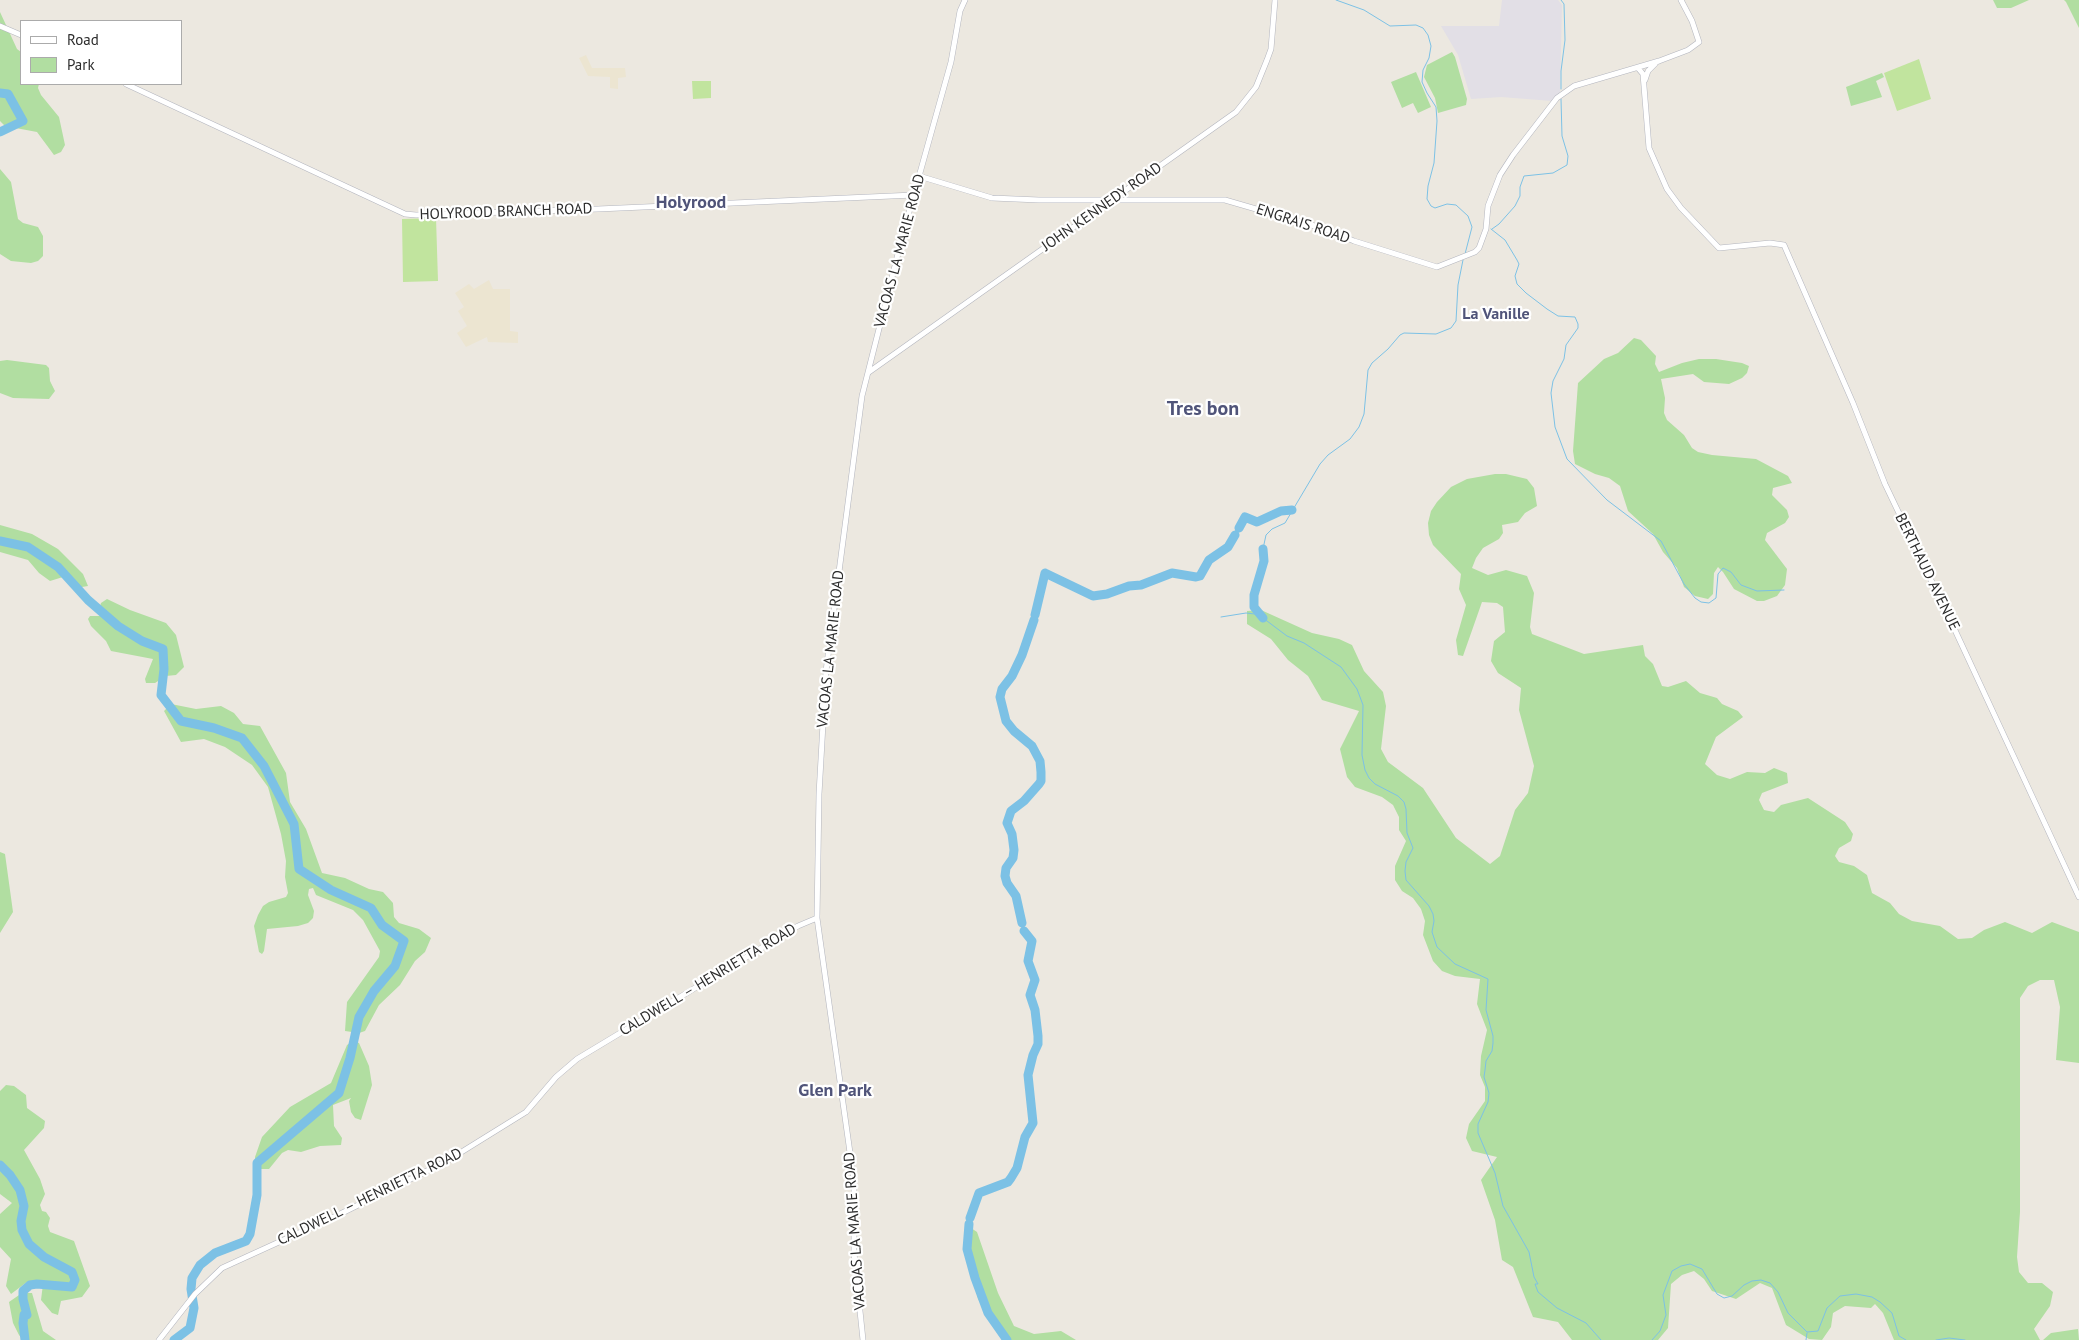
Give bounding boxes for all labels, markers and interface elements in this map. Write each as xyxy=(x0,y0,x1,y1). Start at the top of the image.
legend xyxy=(20,20,182,85)
text: Road xyxy=(67,30,99,49)
text: Park xyxy=(67,55,95,74)
street label: JOHN KENNEDY ROAD xyxy=(1038,159,1166,255)
street label: VACOAS LA MARIE ROAD xyxy=(871,172,929,330)
district label: Holyrood xyxy=(656,192,726,214)
street label: HOLYROOD BRANCH ROAD xyxy=(419,200,593,224)
street label: ENGRAIS ROAD xyxy=(1254,200,1352,248)
district label: La Vanille xyxy=(1462,304,1530,324)
district label: Tres bon xyxy=(1167,397,1239,421)
street label: BERTHAUD AVENUE xyxy=(1891,510,1963,634)
street label: VACOAS LA MARIE ROAD xyxy=(814,569,848,729)
street label: CALDWELL – HENRIETTA ROAD xyxy=(616,920,800,1040)
district label: Glen Park xyxy=(798,1080,872,1102)
street label: CALDWELL – HENRIETTA ROAD xyxy=(275,1144,465,1250)
street label: VACOAS LA MARIE ROAD xyxy=(840,1151,870,1311)

